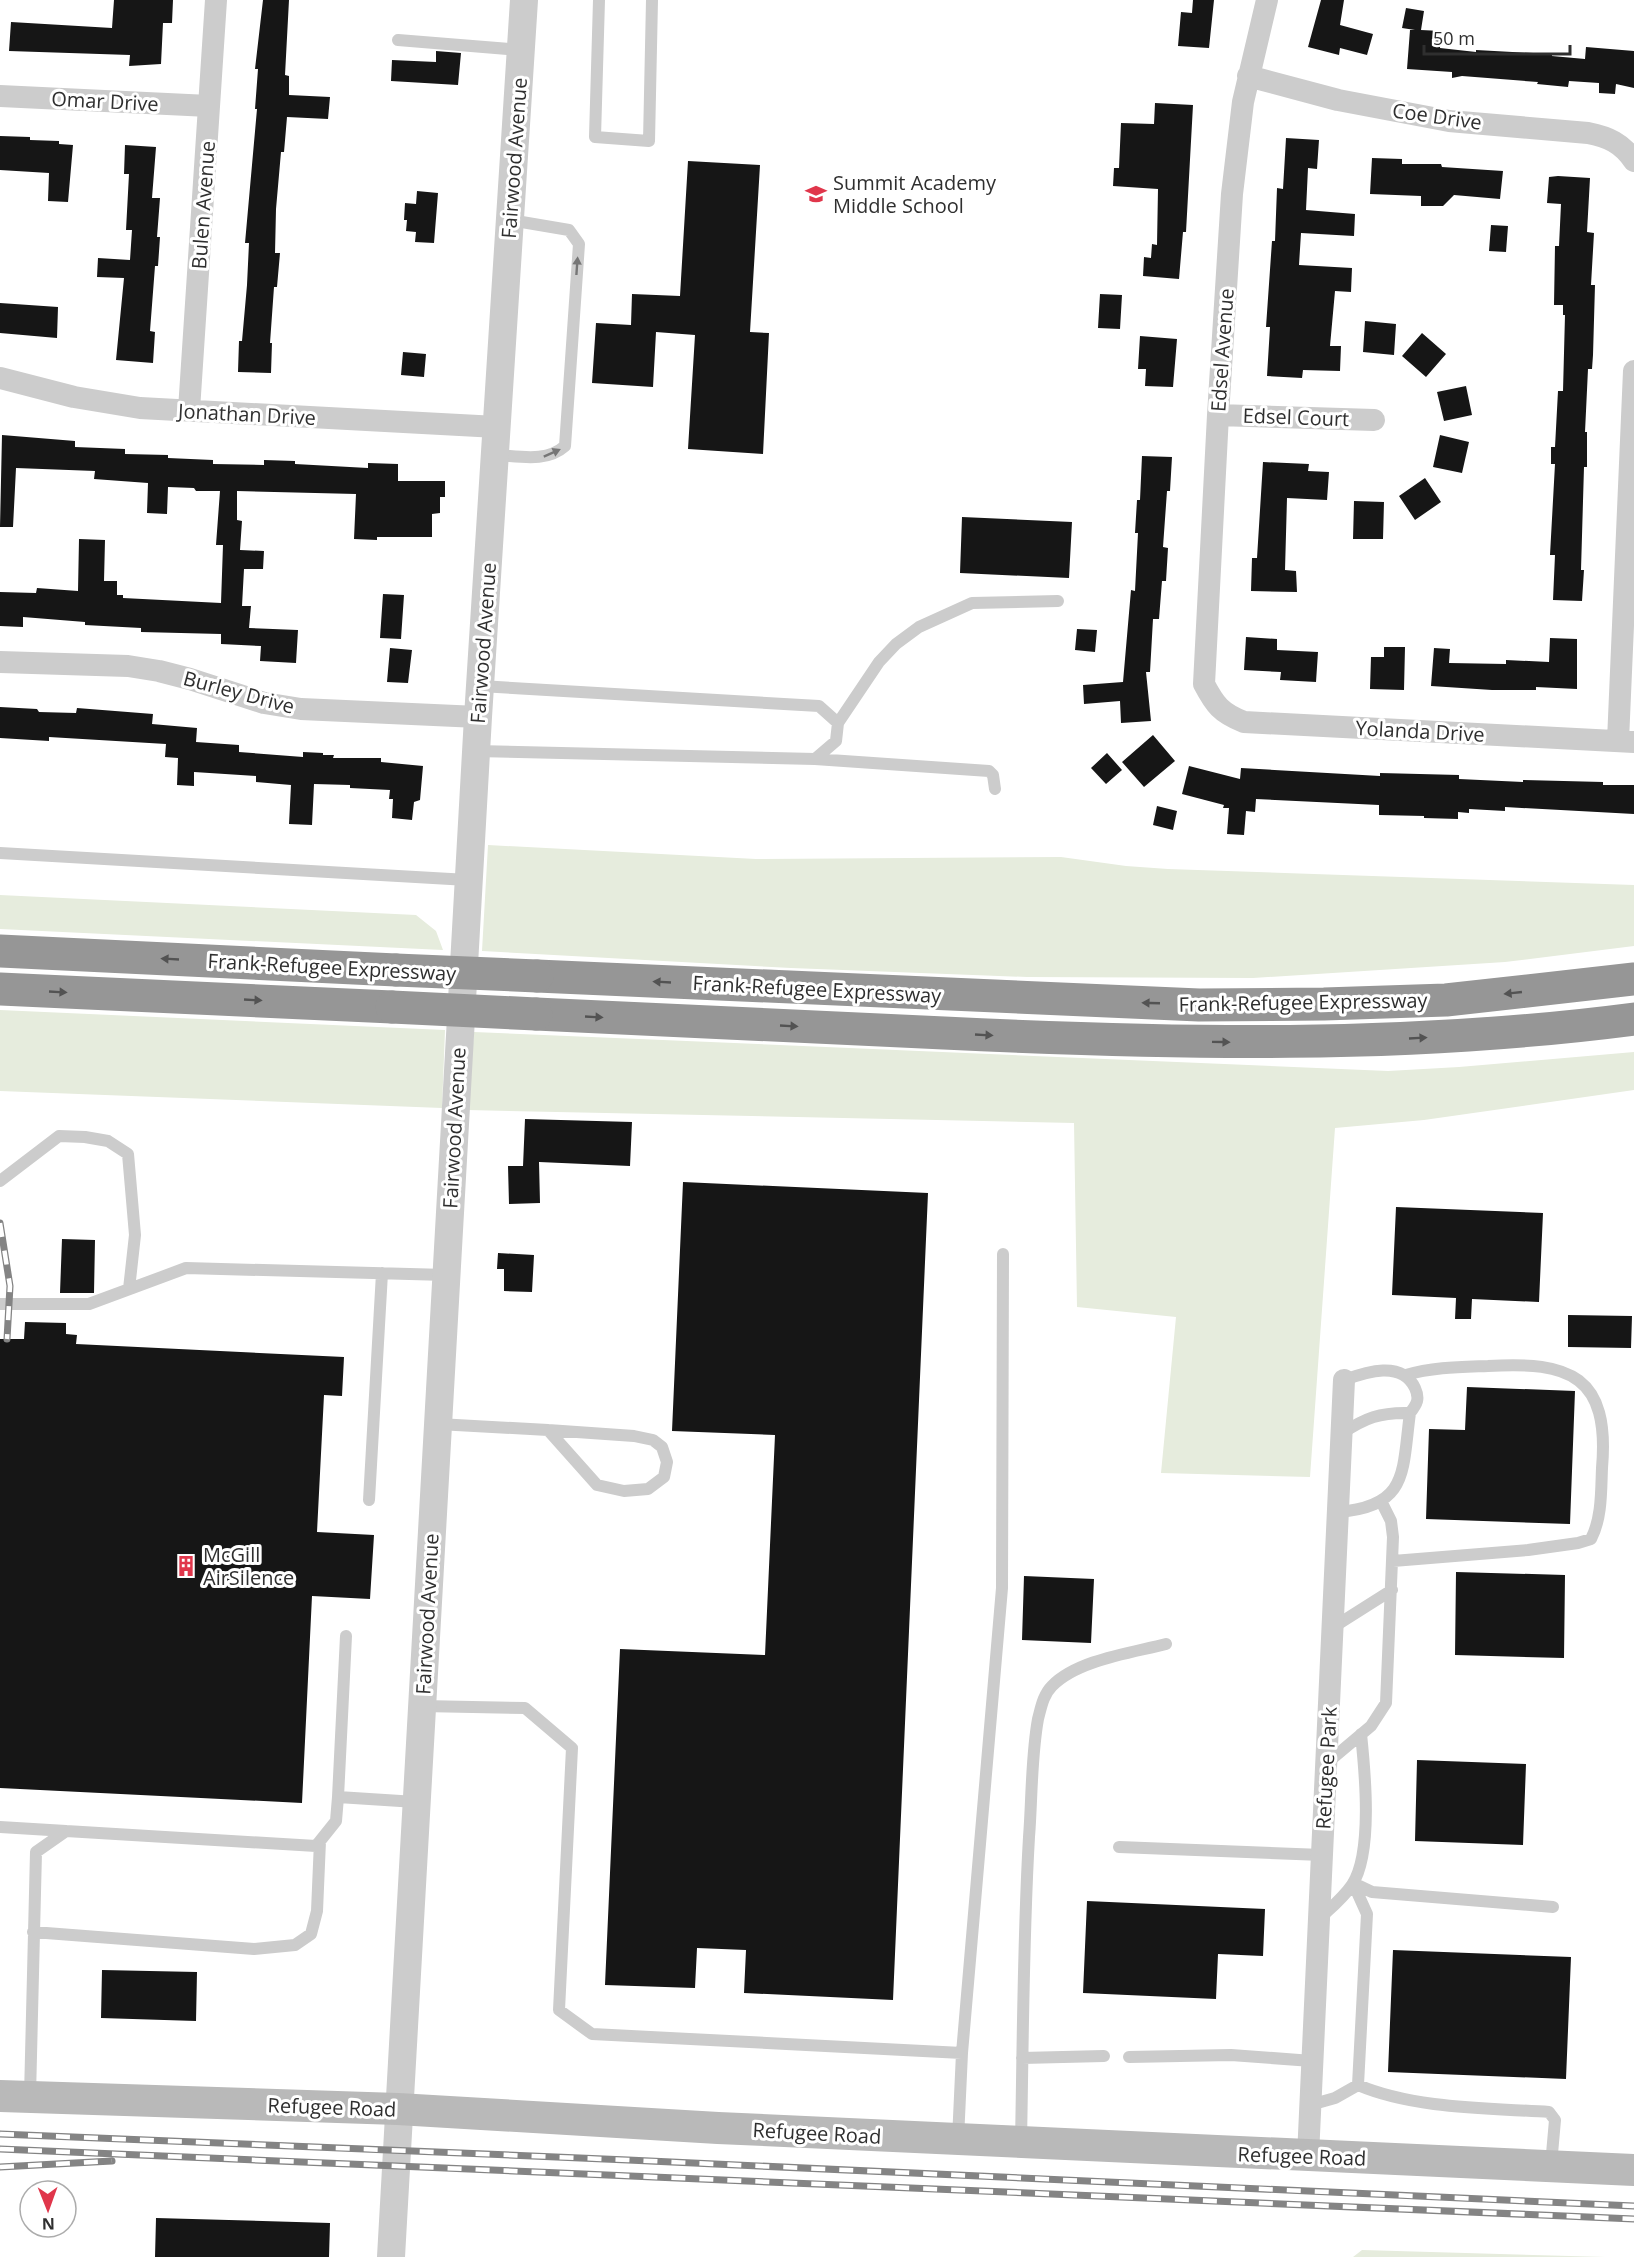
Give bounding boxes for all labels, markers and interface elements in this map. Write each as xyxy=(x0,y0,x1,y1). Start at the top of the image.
scale bar xyxy=(1424,18,1570,56)
text: 50 m xyxy=(1433,26,1475,50)
street label: Fairwood Avenue xyxy=(495,77,533,239)
street label: Omar Drive xyxy=(51,85,159,117)
street label: Coe Drive xyxy=(1391,96,1483,136)
street label: Bulen Avenue xyxy=(185,140,221,270)
place label: Summit Academy Middle School xyxy=(833,169,997,219)
school or university icon: Summit Academy Middle School xyxy=(804,182,828,206)
one-way arrow xyxy=(572,256,582,275)
street label: Edsel Avenue xyxy=(1204,287,1240,413)
street label: Jonathan Drive xyxy=(176,397,316,431)
street label: Edsel Court xyxy=(1242,402,1350,432)
one-way arrow xyxy=(544,448,562,458)
street label: Fairwood Avenue xyxy=(464,562,502,724)
street label: Burley Drive xyxy=(181,664,297,720)
street label: Yolanda Drive xyxy=(1355,714,1485,748)
street label: Frank-Refugee Expressway xyxy=(207,947,458,987)
one-way arrow xyxy=(160,955,179,964)
street label: Frank-Refugee Expressway xyxy=(692,969,943,1009)
one-way arrow xyxy=(653,977,672,986)
street label: Frank-Refugee Expressway xyxy=(1178,986,1429,1018)
one-way arrow xyxy=(49,987,68,996)
one-way arrow xyxy=(1504,988,1523,998)
one-way arrow xyxy=(244,996,263,1005)
one-way arrow xyxy=(1141,998,1160,1007)
one-way arrow xyxy=(585,1013,604,1022)
one-way arrow xyxy=(780,1022,799,1031)
one-way arrow xyxy=(974,1031,993,1040)
one-way arrow xyxy=(1408,1034,1427,1043)
one-way arrow xyxy=(1211,1037,1230,1047)
street label: Fairwood Avenue xyxy=(436,1047,472,1209)
street label: Fairwood Avenue xyxy=(409,1533,445,1695)
place label: McGill AirSilence xyxy=(203,1541,294,1591)
building icon: McGill AirSilence xyxy=(174,1554,198,1578)
street label: Refugee Park xyxy=(1309,1705,1343,1830)
street label: Refugee Road xyxy=(267,2091,397,2123)
street label: Refugee Road xyxy=(752,2116,882,2150)
street label: Refugee Road xyxy=(1237,2140,1367,2172)
north arrow xyxy=(18,2179,78,2239)
text: N xyxy=(42,2213,55,2235)

